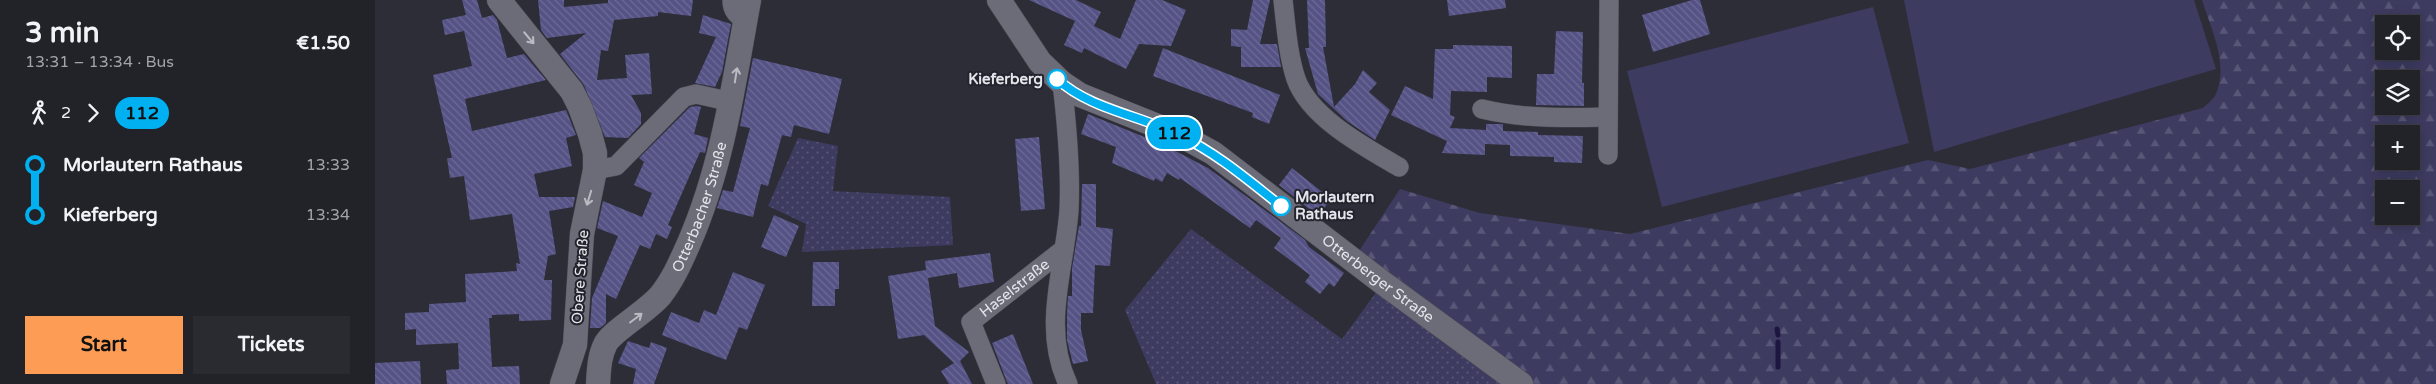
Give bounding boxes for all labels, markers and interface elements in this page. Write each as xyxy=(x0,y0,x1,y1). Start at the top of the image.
map controls xyxy=(2375,15,2420,225)
button: locate xyxy=(2375,15,2420,60)
text: 3 min xyxy=(25,16,100,50)
text: €1.50 xyxy=(296,32,350,54)
one-way arrow xyxy=(523,32,535,45)
text: 13:31 – 13:34 · Bus xyxy=(25,52,174,72)
one-way arrow xyxy=(732,68,742,84)
marker: Kieferberg xyxy=(1047,69,1067,89)
place label: Kieferberg xyxy=(968,70,1043,89)
button: layers xyxy=(2375,70,2420,115)
icon: walk xyxy=(25,99,53,127)
icon: forward xyxy=(79,99,107,127)
text: 112 xyxy=(125,102,159,124)
text: 2 xyxy=(61,103,71,123)
line badge: 112 xyxy=(1145,117,1203,149)
text: 112 xyxy=(1157,122,1191,144)
button: + xyxy=(2375,125,2420,170)
street label: Otterbacher Straße xyxy=(668,140,731,275)
text: Morlautern Rathaus xyxy=(63,154,243,176)
text: 13:33 xyxy=(306,155,350,175)
button: − xyxy=(2375,180,2420,225)
place label: Morlautern Rathaus xyxy=(1295,188,1374,223)
one-way arrow xyxy=(583,189,593,205)
marker: Morlautern Rathaus xyxy=(1271,196,1291,216)
text: Kieferberg xyxy=(63,204,158,226)
text: 13:34 xyxy=(306,205,350,225)
street label: Obere Straße xyxy=(568,229,592,325)
street label: Otterberger Straße xyxy=(1318,231,1438,326)
street label: Haselstraße xyxy=(976,255,1053,321)
one-way arrow xyxy=(629,313,643,323)
button: Start xyxy=(25,316,183,374)
button: Tickets xyxy=(193,316,350,374)

